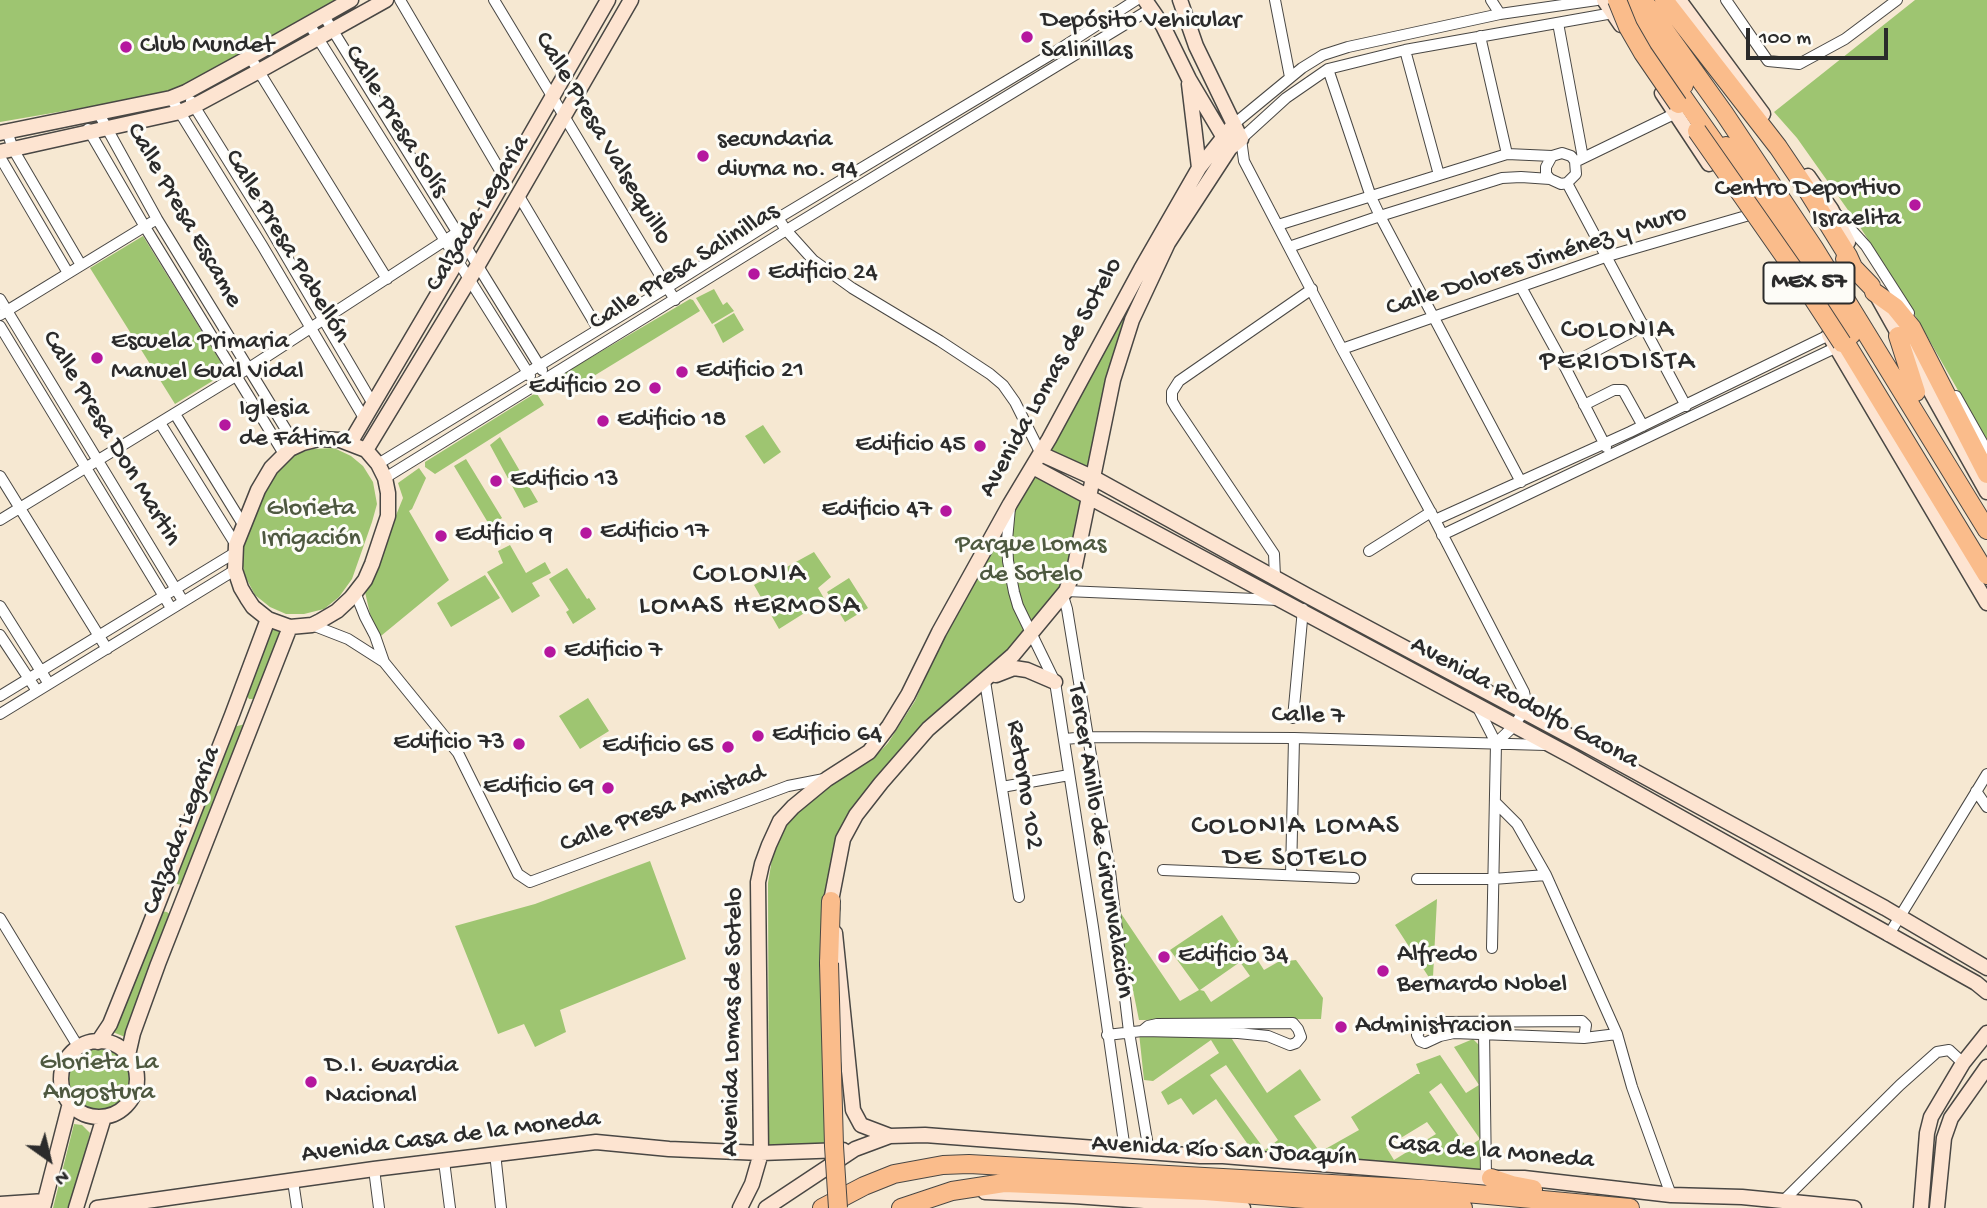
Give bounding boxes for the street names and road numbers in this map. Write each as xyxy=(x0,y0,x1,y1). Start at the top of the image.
street label: Calle Presa Valsequillo xyxy=(526,27,678,251)
street label: Calle Presa Solís xyxy=(336,40,454,204)
street label: Calle Presa Escame xyxy=(118,118,248,314)
street label: Calzada Legaria xyxy=(420,130,538,298)
street label: Calle Presa Pabellón xyxy=(216,145,356,349)
street label: Calle Presa Salinillas xyxy=(584,197,786,339)
street label: Calle Dolores Jiménez y Muro xyxy=(1383,199,1691,325)
street label: Avenida Lomas de Sotelo xyxy=(973,253,1131,503)
road number: MEX 57 xyxy=(1764,262,1854,304)
street label: Calle Presa Don Martin xyxy=(33,326,187,552)
street label: Avenida Rodolfo Gaona xyxy=(1404,631,1644,777)
street label: Tercer Anillo de Circunvalación xyxy=(1059,681,1139,1001)
street label: Calle 7 xyxy=(1271,701,1345,733)
street label: Retorno 102 xyxy=(997,718,1049,852)
street label: Calzada Legaria xyxy=(137,743,229,919)
street label: Calle Presa Amistad xyxy=(556,758,770,862)
street label: Avenida Lomas de Sotelo xyxy=(716,887,752,1157)
street label: Avenida Casa de la Moneda xyxy=(300,1104,602,1172)
street label: Casa de la Moneda xyxy=(1387,1128,1595,1178)
street label: Avenida Río San Joaquín xyxy=(1091,1129,1357,1175)

